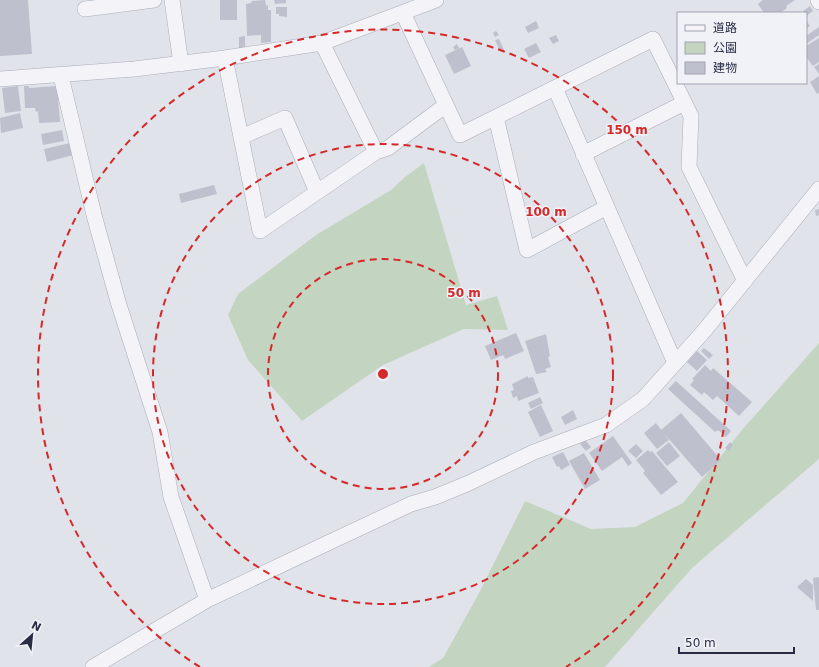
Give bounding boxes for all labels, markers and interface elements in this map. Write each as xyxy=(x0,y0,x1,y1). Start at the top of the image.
legend xyxy=(677,12,807,84)
text: 道路 xyxy=(713,21,737,35)
text: 公園 xyxy=(713,41,737,55)
text: 建物 xyxy=(713,61,737,75)
text: 150 m xyxy=(606,123,648,137)
text: 100 m xyxy=(525,205,567,219)
text: 50 m xyxy=(447,286,481,300)
centre of rings xyxy=(376,367,390,381)
north arrow xyxy=(12,615,52,655)
text: N xyxy=(29,619,43,634)
scale bar xyxy=(679,629,794,655)
text: 50 m xyxy=(685,636,716,650)

